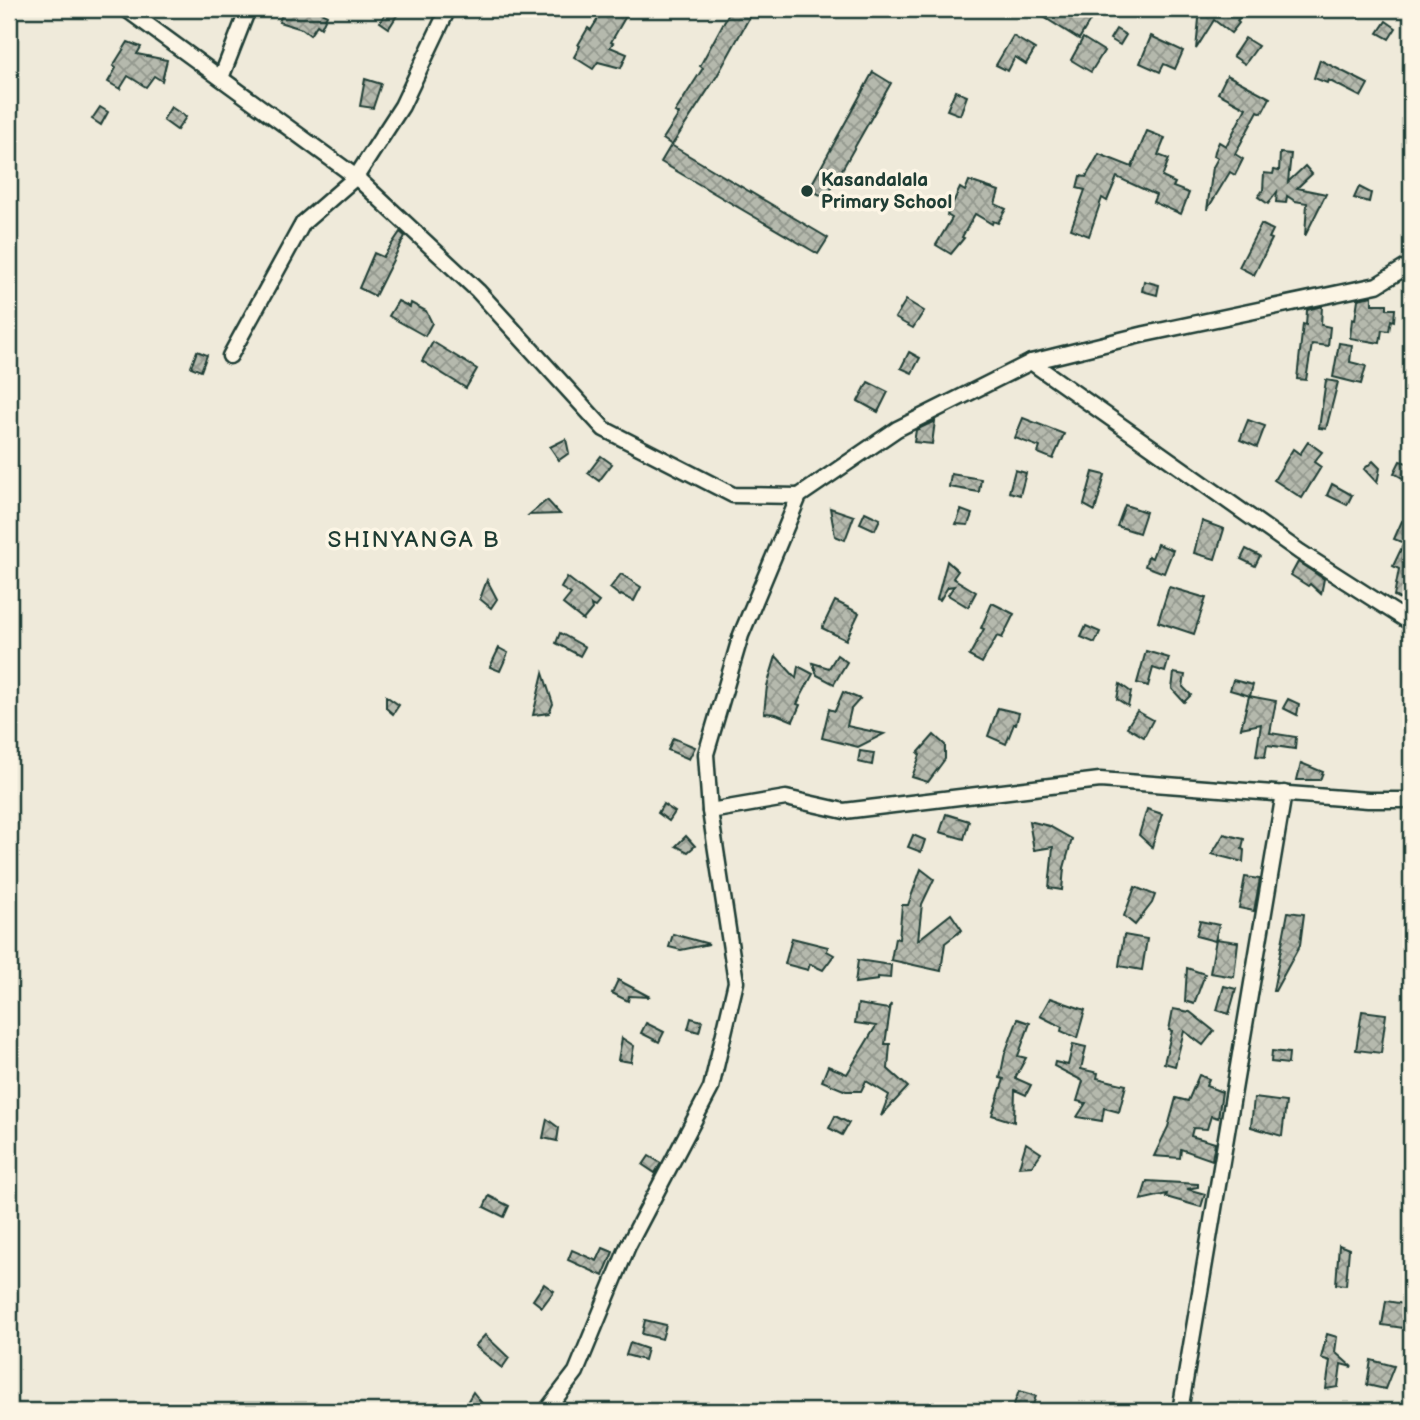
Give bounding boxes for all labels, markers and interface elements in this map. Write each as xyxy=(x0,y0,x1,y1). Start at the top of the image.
place label: Kasandalala Primary School xyxy=(821,169,952,214)
marker: Kasandalala Primary School xyxy=(799,183,815,199)
district label: SHINYANGA B xyxy=(328,526,500,554)

